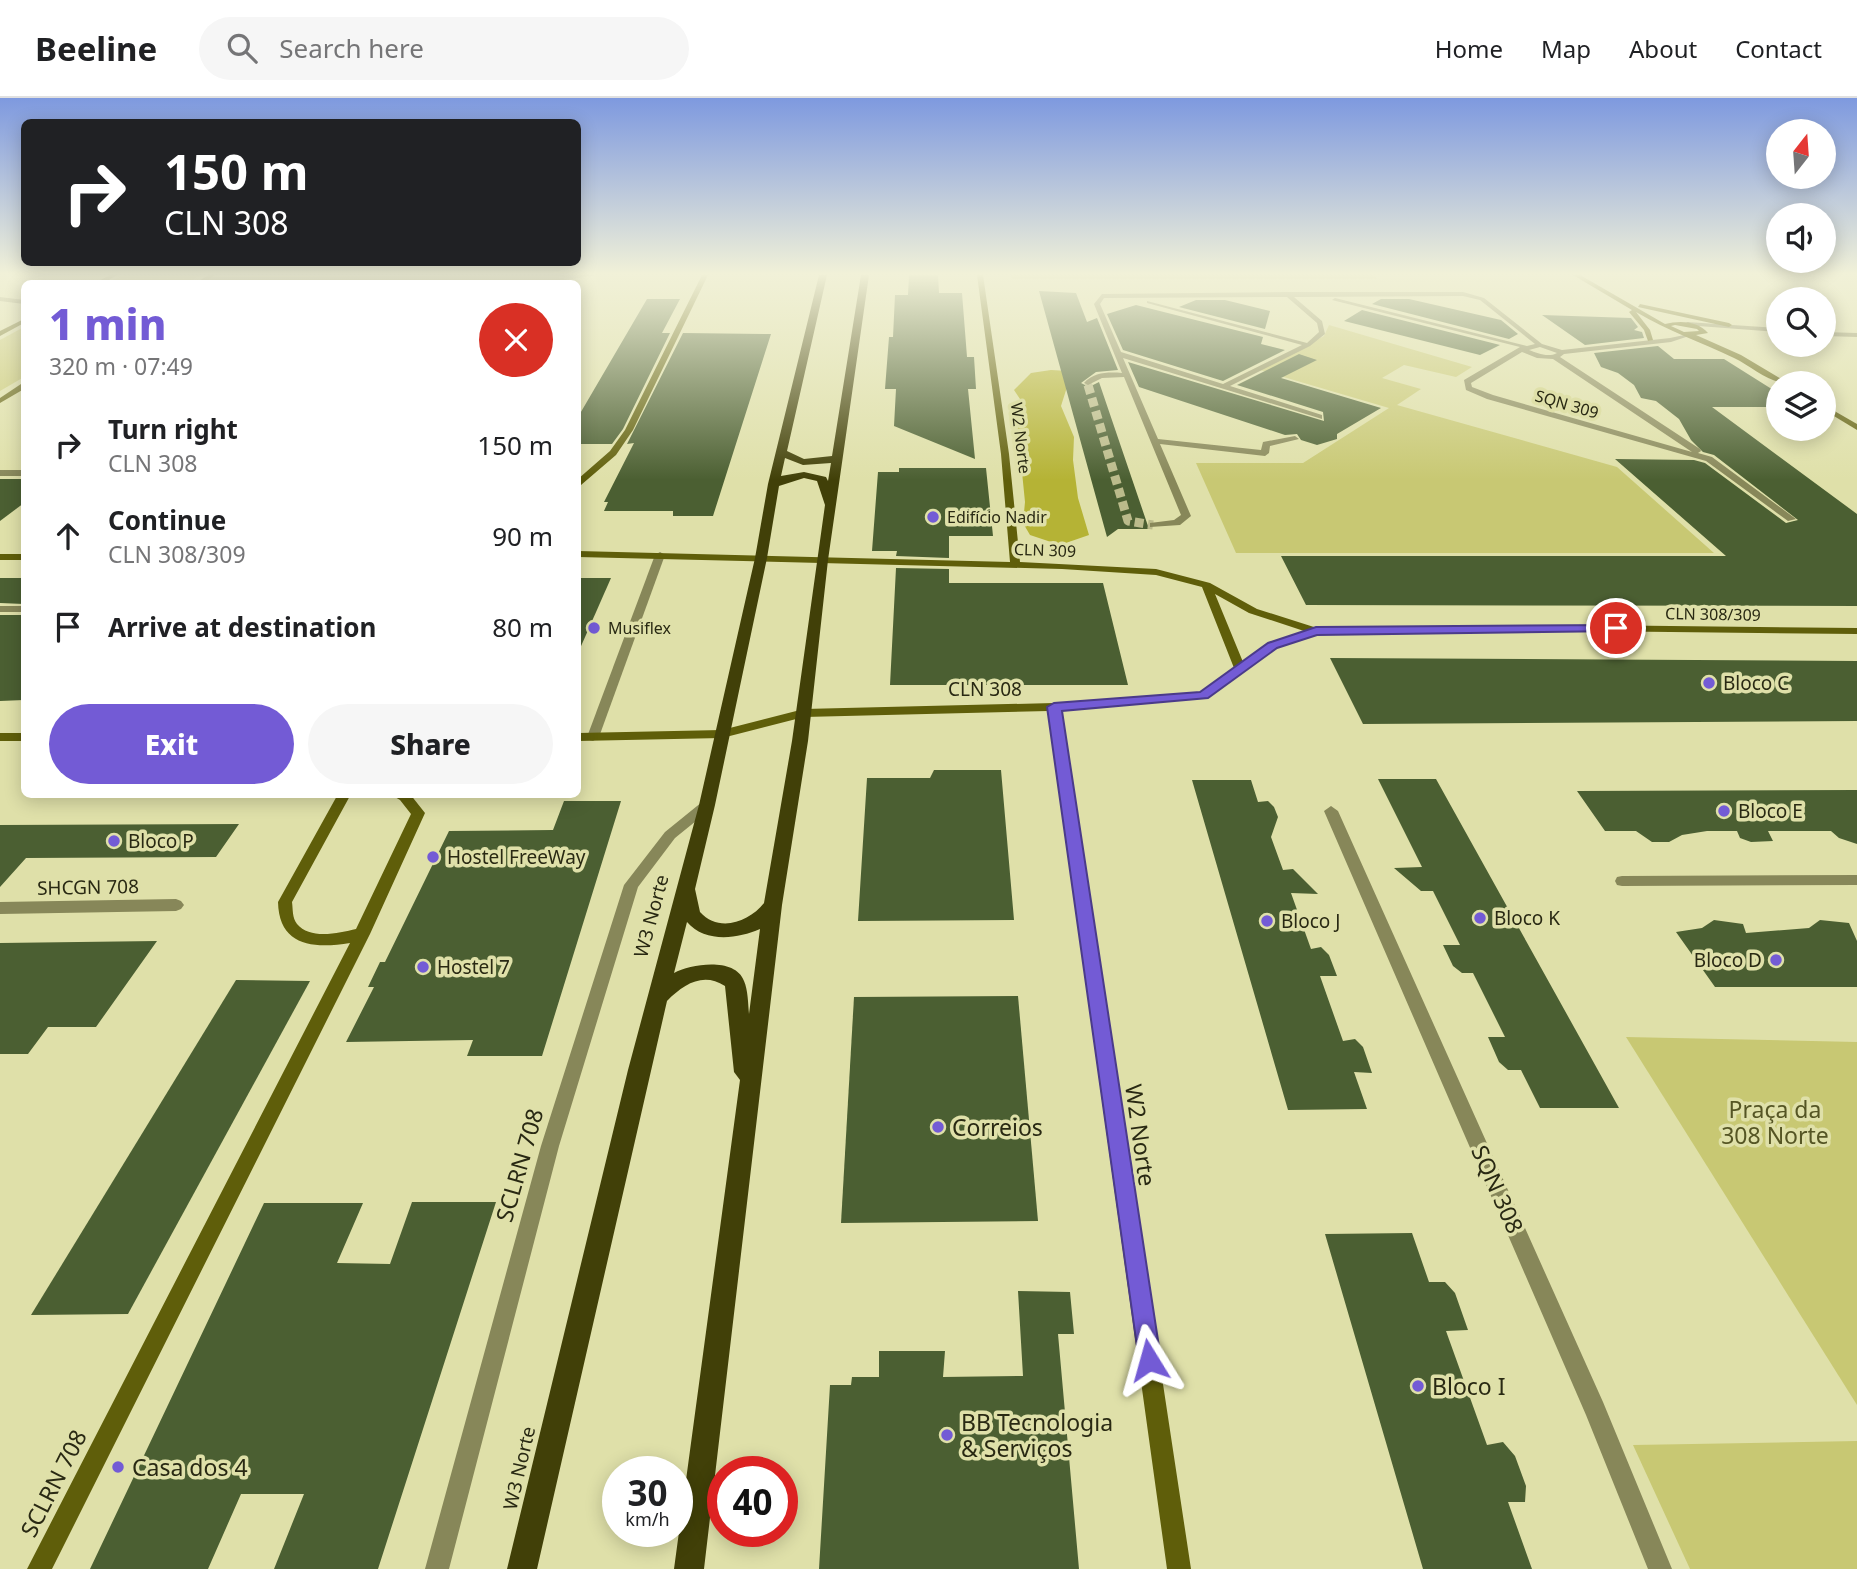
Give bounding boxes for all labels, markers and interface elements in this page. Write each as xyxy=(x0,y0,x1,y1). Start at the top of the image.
search box xyxy=(199,17,689,80)
text: Beeline xyxy=(35,26,157,71)
icon: search xyxy=(223,29,261,67)
text: Search here xyxy=(279,30,424,66)
text: Home xyxy=(1435,32,1503,65)
text: Map xyxy=(1541,32,1591,65)
text: About xyxy=(1629,32,1697,65)
text: Contact xyxy=(1735,32,1822,65)
north arrow xyxy=(1766,119,1836,189)
map controls xyxy=(1766,119,1836,441)
text: 150 m xyxy=(164,138,309,204)
icon: right xyxy=(49,147,140,238)
text: CLN 308 xyxy=(164,201,289,244)
button: sound xyxy=(1766,203,1836,273)
button: search xyxy=(1766,287,1836,357)
text: 1 min xyxy=(49,295,166,352)
button: close xyxy=(479,303,553,377)
text: 320 m · 07:49 xyxy=(49,350,193,382)
button: layers xyxy=(1766,371,1836,441)
street label: SQN 309 xyxy=(1533,384,1601,424)
street label: W2 Norte xyxy=(1006,401,1036,475)
text: Turn right xyxy=(108,411,238,447)
icon: right xyxy=(49,426,87,464)
text: 150 m xyxy=(477,427,553,463)
text: CLN 308 xyxy=(108,447,198,479)
text: Continue xyxy=(108,502,226,538)
place label: Edifício Nadir xyxy=(947,506,1047,528)
marker: Edifício Nadir xyxy=(925,509,941,525)
icon: ahead xyxy=(49,517,87,555)
text: 90 m xyxy=(492,518,553,554)
text: CLN 308/309 xyxy=(108,538,246,570)
street label: CLN 309 xyxy=(1013,538,1077,562)
pin xyxy=(1586,598,1646,658)
street label: CLN 308/309 xyxy=(1665,602,1761,626)
icon: arrive xyxy=(49,608,87,646)
text: Arrive at destination xyxy=(108,609,377,645)
text: 80 m xyxy=(492,609,553,645)
icon: arrive xyxy=(1597,609,1635,647)
place label: Musiflex xyxy=(608,617,672,639)
marker: Musiflex xyxy=(586,620,602,636)
place label: Bloco C xyxy=(1723,670,1789,696)
marker: Bloco C xyxy=(1701,675,1717,691)
street label: CLN 308 xyxy=(948,676,1022,702)
button: Exit xyxy=(49,704,294,784)
button: Share xyxy=(308,704,553,784)
place label: Bloco E xyxy=(1738,798,1803,824)
marker: Bloco E xyxy=(1716,803,1732,819)
place label: Bloco P xyxy=(128,828,194,854)
marker: Bloco P xyxy=(106,833,122,849)
place label: Hostel FreeWay xyxy=(447,844,586,870)
marker: Hostel FreeWay xyxy=(425,849,441,865)
street label: W3 Norte xyxy=(627,872,675,960)
street label: SHCGN 708 xyxy=(37,873,139,901)
place label: Bloco K xyxy=(1494,905,1560,931)
place label: Bloco J xyxy=(1281,908,1341,934)
marker: Bloco K xyxy=(1472,910,1488,926)
marker: Bloco J xyxy=(1259,913,1275,929)
place label: Bloco D xyxy=(1694,947,1762,973)
marker: Bloco D xyxy=(1768,952,1784,968)
place label: Hostel 7 xyxy=(437,954,510,980)
marker: Hostel 7 xyxy=(415,959,431,975)
street label: W2 Norte xyxy=(1118,1082,1164,1188)
park label: Praça da 308 Norte xyxy=(1721,1093,1829,1151)
street label: SCLRN 708 xyxy=(488,1105,550,1225)
place label: Correios xyxy=(952,1111,1043,1143)
marker: Correios xyxy=(930,1119,946,1135)
street label: SQN 308 xyxy=(1464,1140,1532,1238)
position arrow xyxy=(1112,1323,1186,1397)
place label: Bloco I xyxy=(1432,1370,1506,1402)
marker: Bloco I xyxy=(1410,1378,1426,1394)
place label: BB Tecnologia & Serviços xyxy=(961,1406,1113,1464)
street label: SCLRN 708 xyxy=(12,1424,94,1542)
street label: W3 Norte xyxy=(497,1424,541,1512)
marker: BB Tecnologia & Serviços xyxy=(939,1427,955,1443)
place label: Casa dos 4 xyxy=(132,1451,248,1483)
speed limit sign: 40 xyxy=(707,1456,798,1547)
marker: Casa dos 4 xyxy=(110,1459,126,1475)
text: 30 xyxy=(627,1469,668,1516)
text: km/h xyxy=(625,1507,670,1531)

